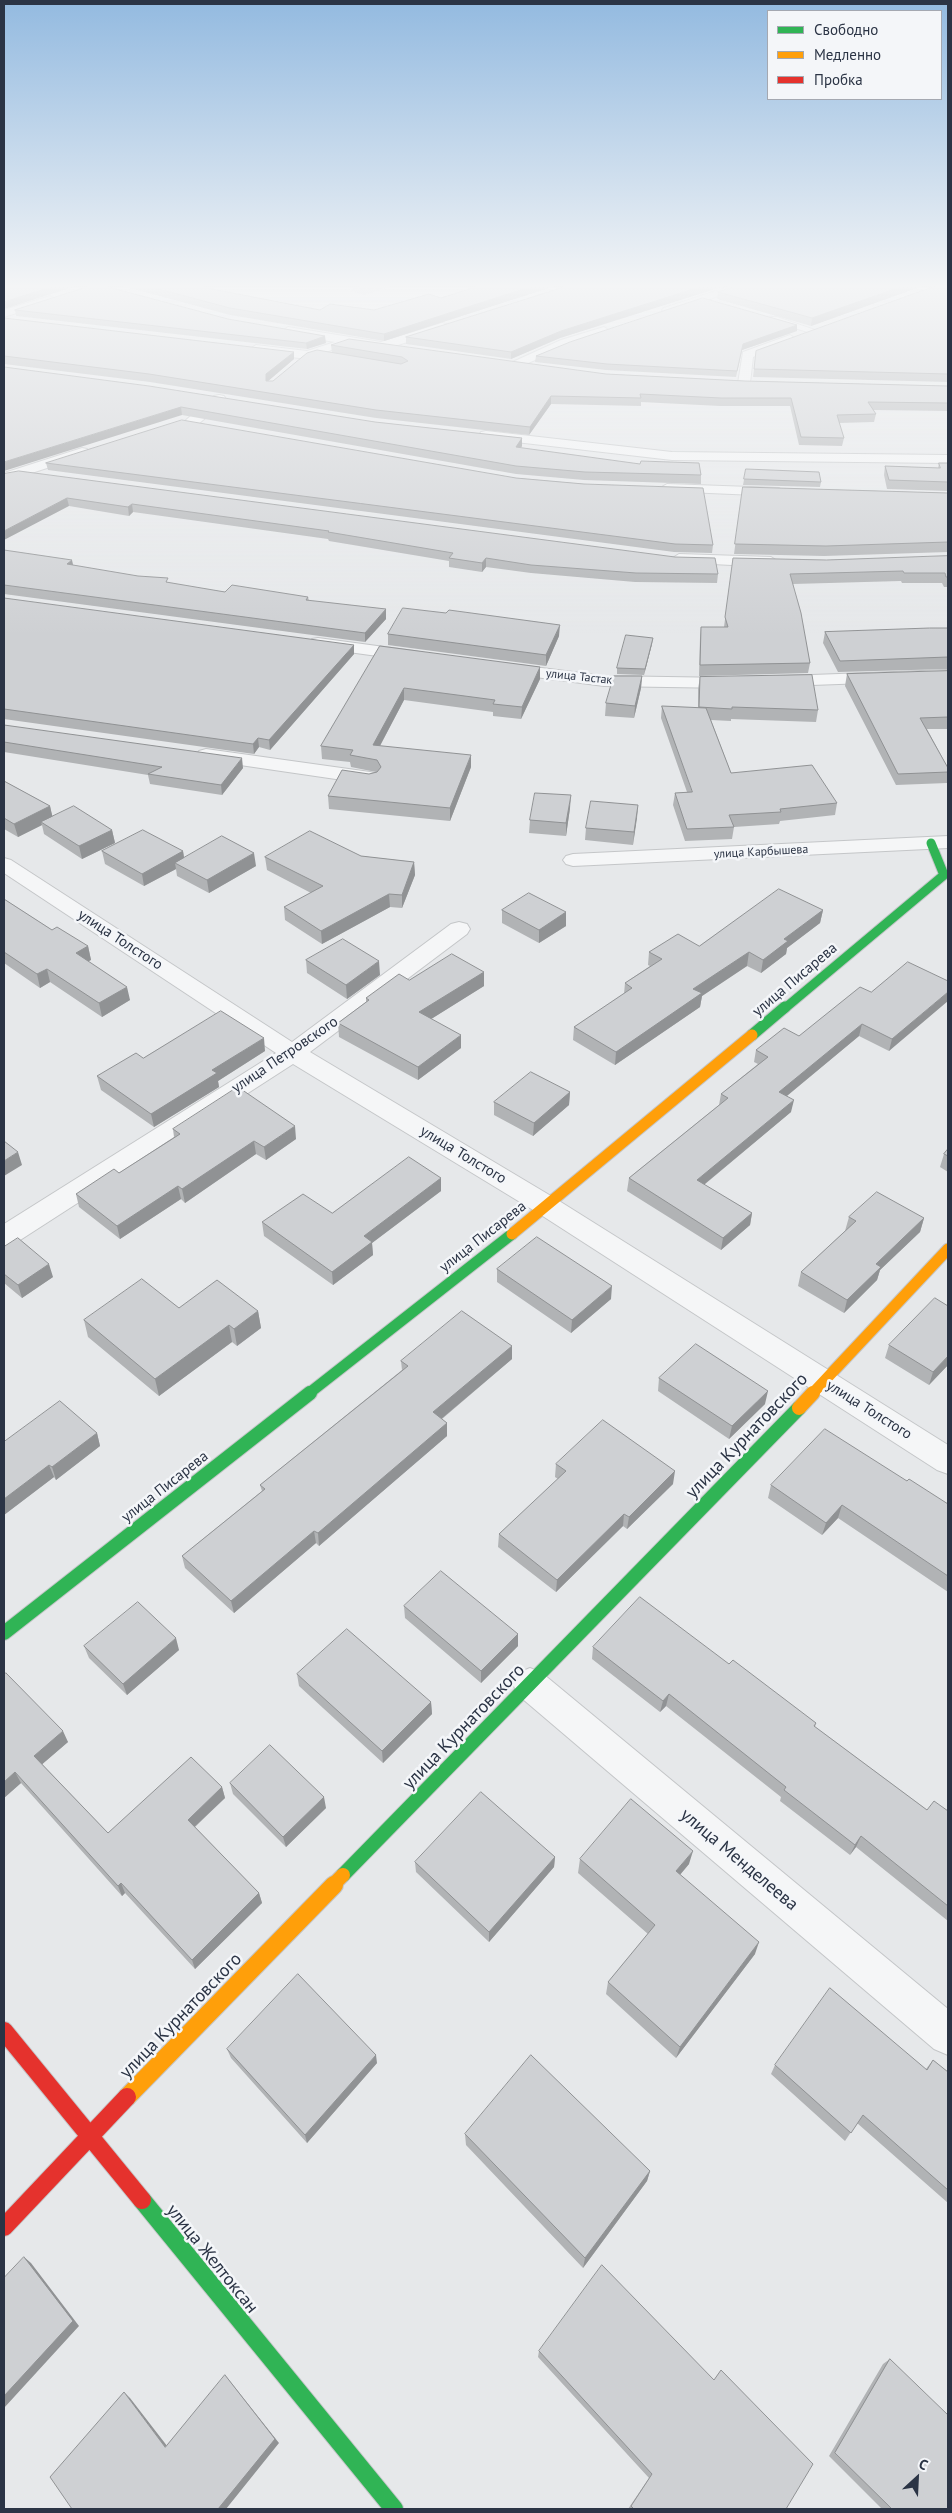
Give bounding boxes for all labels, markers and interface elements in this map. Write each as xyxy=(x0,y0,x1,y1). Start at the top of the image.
legend xyxy=(767,10,942,100)
text: Свободно xyxy=(814,20,878,39)
text: Медленно xyxy=(814,45,881,64)
text: Пробка xyxy=(814,70,863,89)
street label: улица Тастак xyxy=(545,666,613,688)
street label: улица Карбышева xyxy=(713,842,809,862)
street label: улица Толстого xyxy=(74,906,166,974)
street label: улица Писарева xyxy=(749,939,841,1021)
street label: улица Петровского xyxy=(228,1013,342,1097)
street label: улица Толстого xyxy=(416,1122,510,1188)
street label: улица Писарева xyxy=(436,1198,530,1276)
street label: улица Курнатовского xyxy=(682,1369,812,1503)
street label: улица Толстого xyxy=(823,1376,915,1444)
street label: улица Писарева xyxy=(118,1448,212,1526)
street label: улица Курнатовского xyxy=(399,1660,529,1794)
street label: улица Менделеева xyxy=(676,1804,802,1916)
street label: улица Курнатовского xyxy=(116,1949,246,2083)
street label: улица Желтоксан xyxy=(161,2200,263,2318)
north arrow xyxy=(892,2453,942,2503)
text: С xyxy=(916,2455,931,2474)

